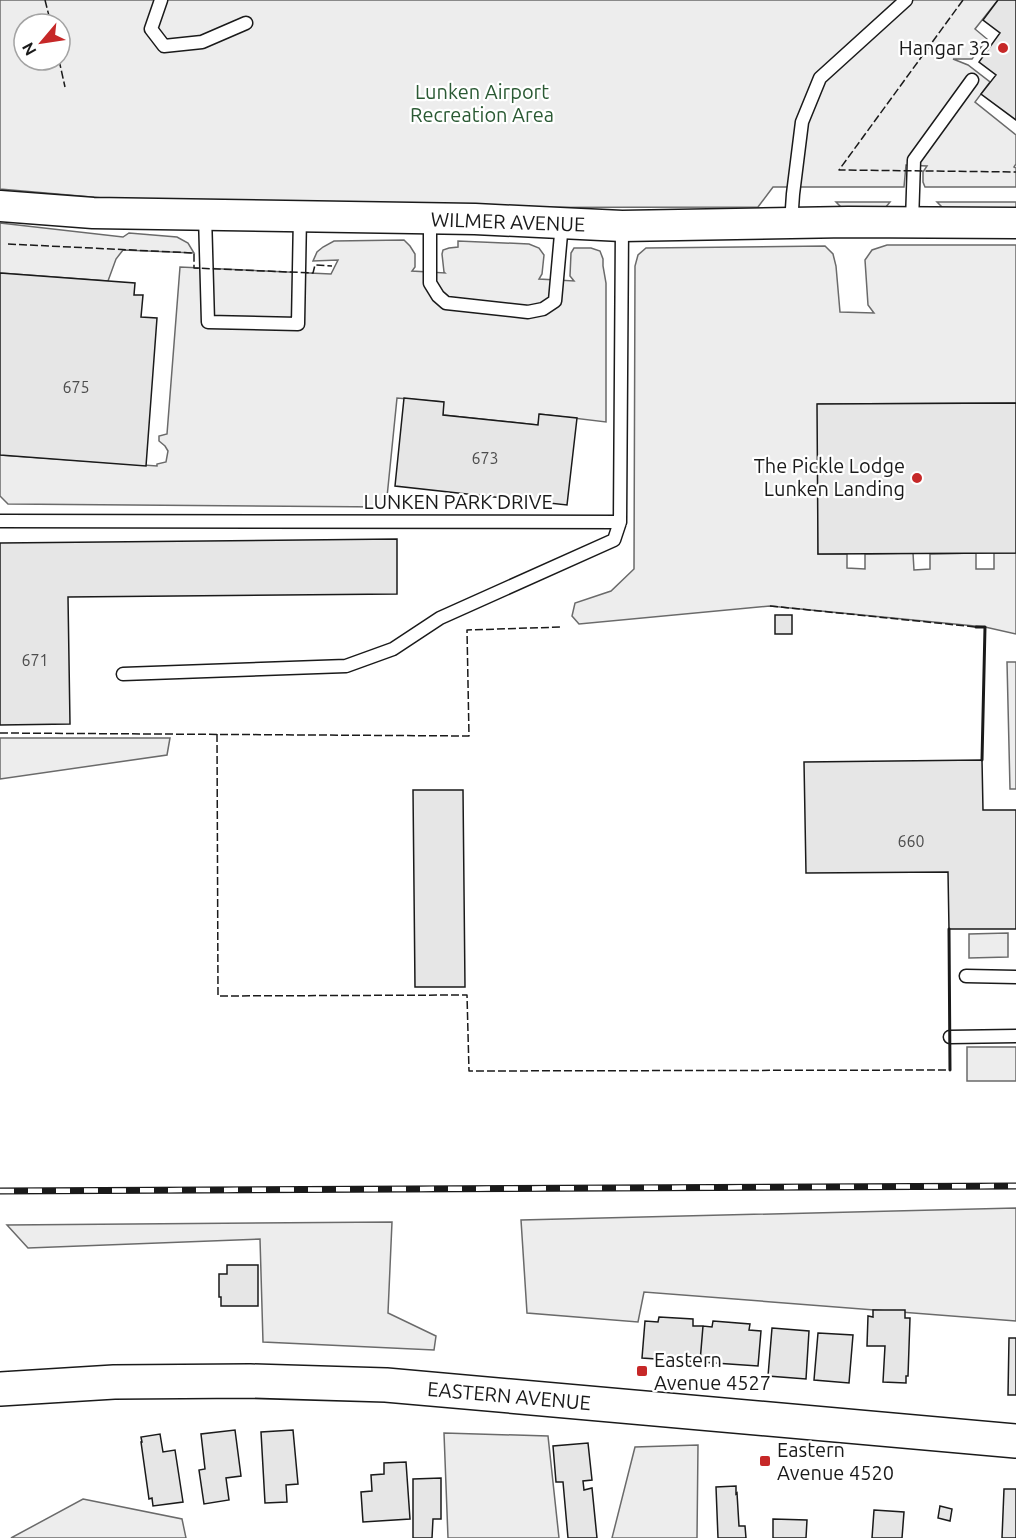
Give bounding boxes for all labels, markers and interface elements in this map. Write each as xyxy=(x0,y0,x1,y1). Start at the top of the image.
north arrow xyxy=(12,12,72,72)
place label: Hangar 32 xyxy=(899,36,991,59)
text: N xyxy=(18,40,40,59)
marker: Hangar 32 xyxy=(996,41,1010,55)
park label: Lunken Airport Recreation Area xyxy=(410,80,554,126)
street label: WILMER AVENUE xyxy=(430,207,586,236)
house number: 675 xyxy=(62,378,90,396)
house number: 673 xyxy=(471,449,499,467)
place label: The Pickle Lodge Lunken Landing xyxy=(754,454,905,500)
marker: The Pickle Lodge Lunken Landing xyxy=(910,471,924,485)
street label: LUNKEN PARK DRIVE xyxy=(363,490,553,513)
house number: 671 xyxy=(21,651,49,669)
house number: 660 xyxy=(897,832,925,850)
place label: Eastern Avenue 4527 xyxy=(654,1348,771,1394)
marker: Eastern Avenue 4527 xyxy=(635,1364,649,1378)
street label: EASTERN AVENUE xyxy=(426,1377,592,1414)
place label: Eastern Avenue 4520 xyxy=(777,1438,894,1484)
marker: Eastern Avenue 4520 xyxy=(758,1454,772,1468)

